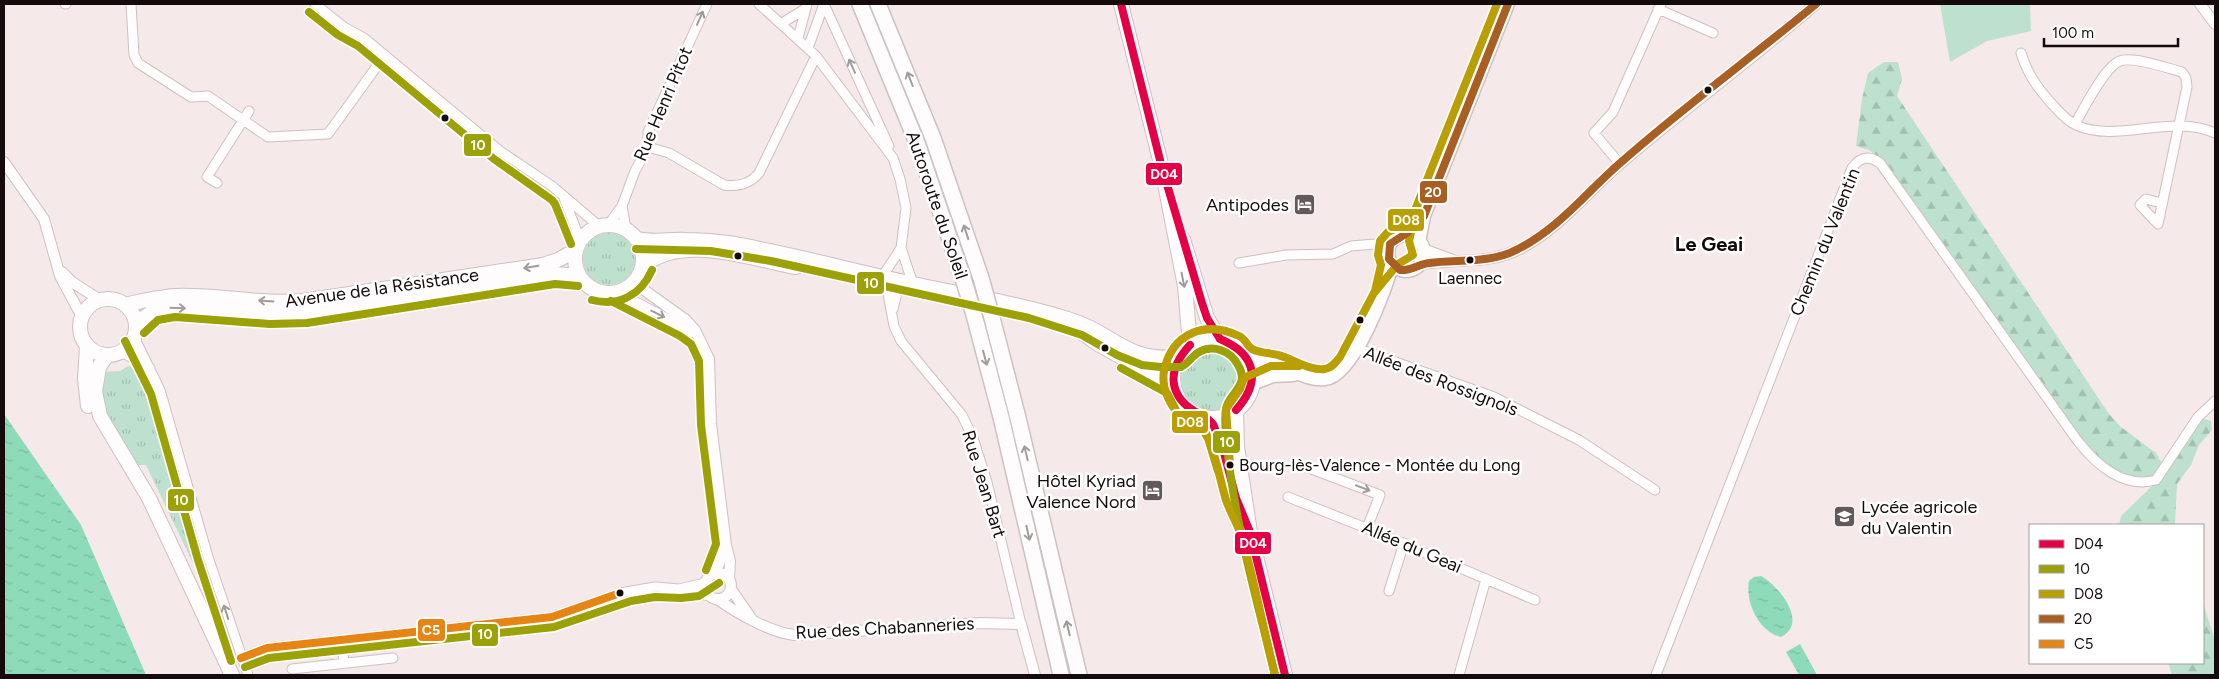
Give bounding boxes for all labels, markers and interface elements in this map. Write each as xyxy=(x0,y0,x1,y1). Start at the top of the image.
one-way arrow xyxy=(695,11,705,26)
scale bar xyxy=(2044,15,2178,47)
text: 100 m xyxy=(2052,24,2094,42)
street label: Rue Henri Pitot xyxy=(629,43,697,165)
one-way arrow xyxy=(847,59,857,74)
one-way arrow xyxy=(905,72,914,88)
unlabelled marker xyxy=(1703,85,1713,95)
unlabelled marker xyxy=(440,113,450,123)
street label: Autoroute du Soleil xyxy=(901,128,973,282)
line badge: 10 xyxy=(463,133,492,157)
text: 10 xyxy=(471,137,485,154)
line badge: D04 xyxy=(1145,162,1183,186)
street label: Chemin du Valentin xyxy=(1785,165,1865,319)
text: D04 xyxy=(1150,166,1178,183)
line badge: 20 xyxy=(1419,180,1448,204)
text: 20 xyxy=(1424,184,1442,201)
hotel icon: Antipodes xyxy=(1293,193,1317,217)
place label: Antipodes xyxy=(1206,194,1289,216)
line badge: D08 xyxy=(1387,208,1425,232)
text: D08 xyxy=(1392,212,1420,229)
one-way arrow xyxy=(960,224,970,240)
district label: Le Geai xyxy=(1675,232,1743,256)
unlabelled marker xyxy=(733,251,743,261)
marker: Laennec xyxy=(1465,255,1475,265)
one-way arrow xyxy=(523,262,539,272)
street label: Avenue de la Résistance xyxy=(284,263,480,312)
place label: Laennec xyxy=(1438,268,1502,288)
line badge: 10 xyxy=(856,271,885,295)
one-way arrow xyxy=(1179,272,1189,288)
text: 10 xyxy=(864,275,878,292)
one-way arrow xyxy=(258,297,274,306)
one-way arrow xyxy=(170,303,186,312)
one-way arrow xyxy=(650,310,665,319)
unlabelled marker xyxy=(1355,315,1365,325)
street label: Allée des Rossignols xyxy=(1361,341,1521,421)
unlabelled marker xyxy=(1100,343,1110,353)
one-way arrow xyxy=(981,350,990,366)
line badge: D08 xyxy=(1171,410,1209,434)
text: D08 xyxy=(1176,414,1204,431)
street label: Rue Jean Bart xyxy=(957,428,1011,541)
line badge: 10 xyxy=(1212,430,1241,454)
text: 10 xyxy=(1220,434,1234,451)
one-way arrow xyxy=(1021,445,1030,461)
place label: Bourg-lès-Valence - Montée du Long xyxy=(1239,455,1521,475)
marker: Bourg-lès-Valence - Montée du Long xyxy=(1225,460,1235,470)
place label: Hôtel Kyriad Valence Nord xyxy=(1026,470,1136,513)
hotel icon: Hôtel Kyriad Valence Nord xyxy=(1140,479,1164,503)
one-way arrow xyxy=(1355,484,1370,493)
line badge: 10 xyxy=(167,488,195,512)
text: 10 xyxy=(174,492,188,509)
place label: Lycée agricole du Valentin xyxy=(1861,496,1978,539)
school or university icon: Lycée agricole du Valentin xyxy=(1833,505,1857,529)
street label: Allée du Geai xyxy=(1359,516,1465,578)
legend xyxy=(2029,524,2204,664)
one-way arrow xyxy=(1024,525,1033,541)
line badge: D04 xyxy=(1234,531,1272,555)
text: D04 xyxy=(1239,535,1267,552)
text: D04 xyxy=(2074,535,2103,553)
text: 10 xyxy=(2074,560,2090,578)
text: D08 xyxy=(2074,585,2103,603)
unlabelled marker xyxy=(615,588,625,598)
one-way arrow xyxy=(221,604,230,620)
text: 20 xyxy=(2074,610,2092,628)
street label: Rue des Chabanneries xyxy=(795,612,975,644)
line badge: C5 xyxy=(417,618,446,642)
one-way arrow xyxy=(1063,620,1072,636)
text: C5 xyxy=(422,622,440,639)
line badge: 10 xyxy=(471,623,499,647)
text: 10 xyxy=(478,626,492,643)
text: C5 xyxy=(2074,635,2093,653)

